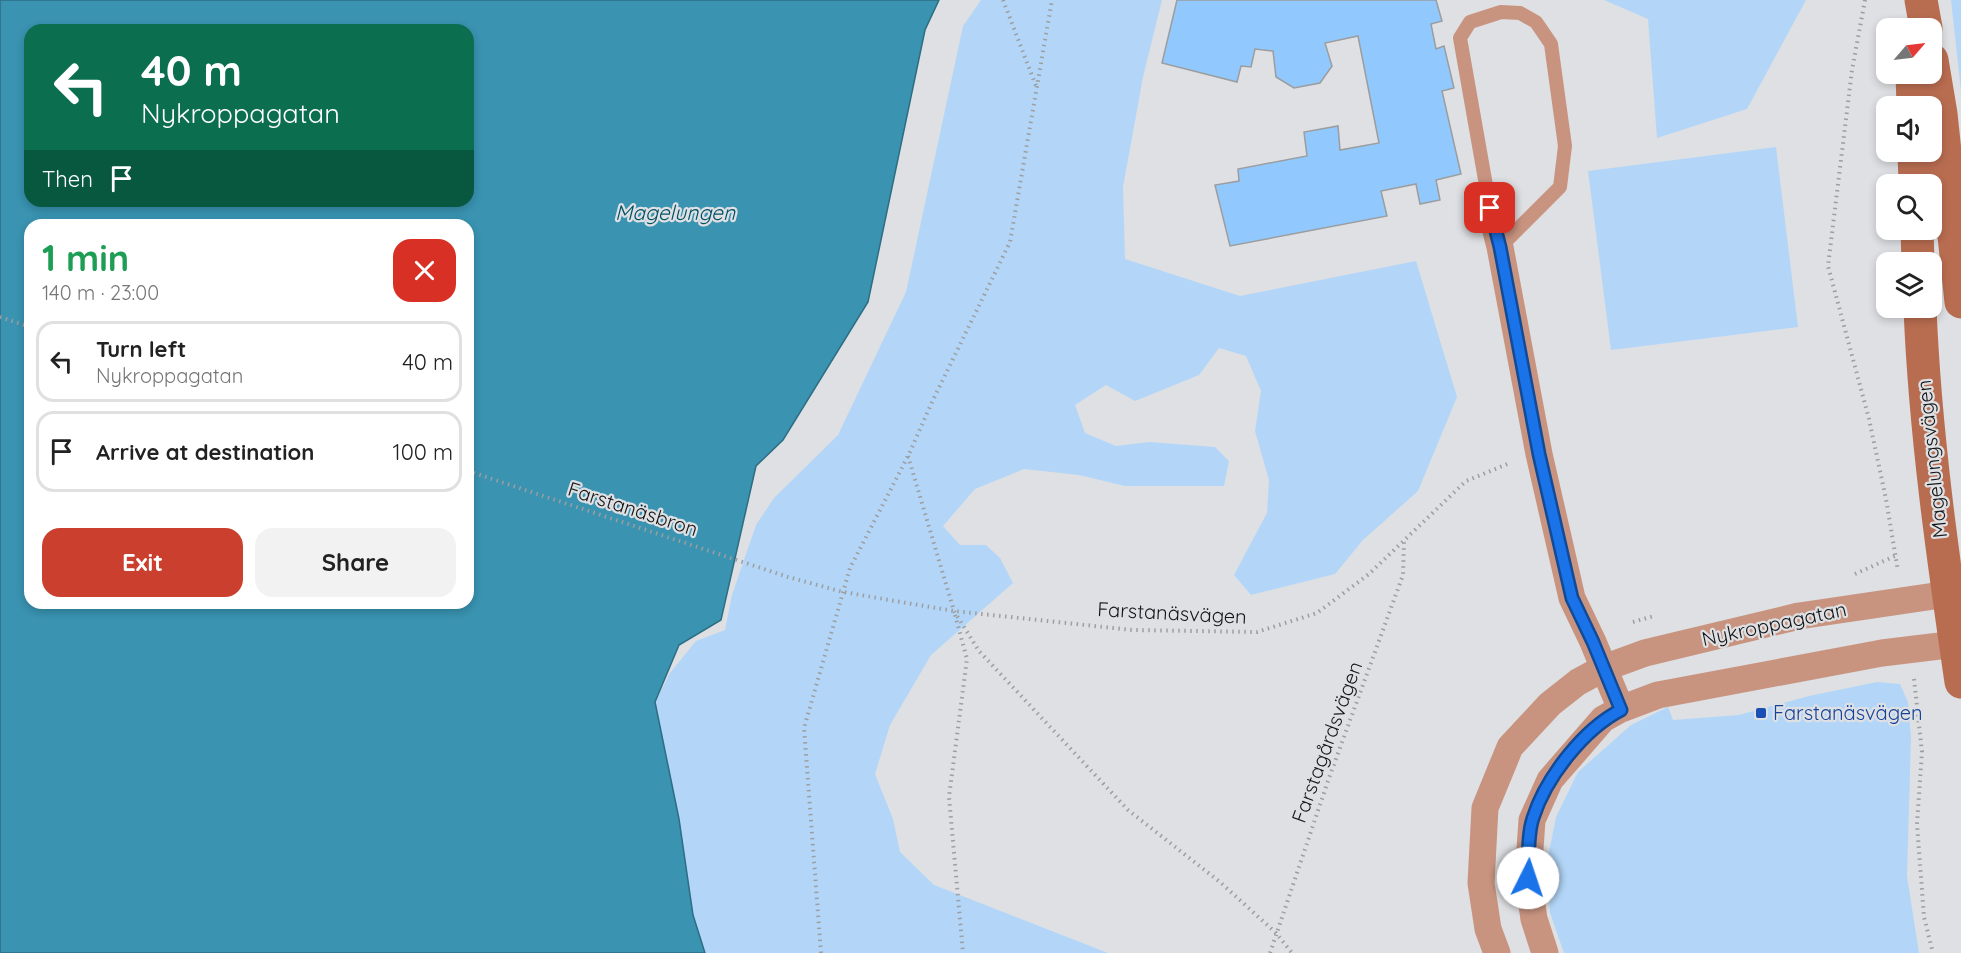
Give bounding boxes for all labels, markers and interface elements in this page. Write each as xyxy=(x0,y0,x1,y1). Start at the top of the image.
north arrow xyxy=(1876,18,1942,84)
map controls xyxy=(1876,18,1942,318)
text: 40 m xyxy=(141,44,242,97)
icon: left xyxy=(42,48,120,126)
text: Nykroppagatan xyxy=(141,96,340,130)
button: sound xyxy=(1876,96,1942,162)
icon: arrive xyxy=(105,162,138,195)
text: Then xyxy=(42,165,93,193)
button: search xyxy=(1876,174,1942,240)
pin xyxy=(1464,182,1515,233)
icon: arrive xyxy=(1473,191,1506,224)
water label: Magelungen xyxy=(615,199,736,225)
text: 1 min xyxy=(42,235,129,280)
button: close xyxy=(393,239,456,302)
button: layers xyxy=(1876,252,1942,318)
text: 140 m · 23:00 xyxy=(42,280,159,305)
text: Turn left xyxy=(96,335,186,363)
icon: left xyxy=(45,345,78,378)
text: 40 m xyxy=(402,348,453,376)
text: Nykroppagatan xyxy=(96,363,243,388)
street label: Magelungsvägen xyxy=(1911,379,1952,539)
icon: arrive xyxy=(45,435,78,468)
text: Arrive at destination xyxy=(96,438,314,466)
text: 100 m xyxy=(393,438,453,466)
street label: Farstanäsbron xyxy=(565,476,701,541)
button: Exit xyxy=(42,528,243,597)
button: Share xyxy=(255,528,456,597)
street label: Farstanäsvägen xyxy=(1097,596,1247,629)
street label: Nykroppagatan xyxy=(1699,596,1849,651)
street label: Farstagårdsvägen xyxy=(1286,658,1367,826)
place label: Farstanäsvägen xyxy=(1773,700,1923,725)
marker: Farstanäsvägen xyxy=(1754,706,1768,720)
position arrow xyxy=(1496,846,1560,910)

